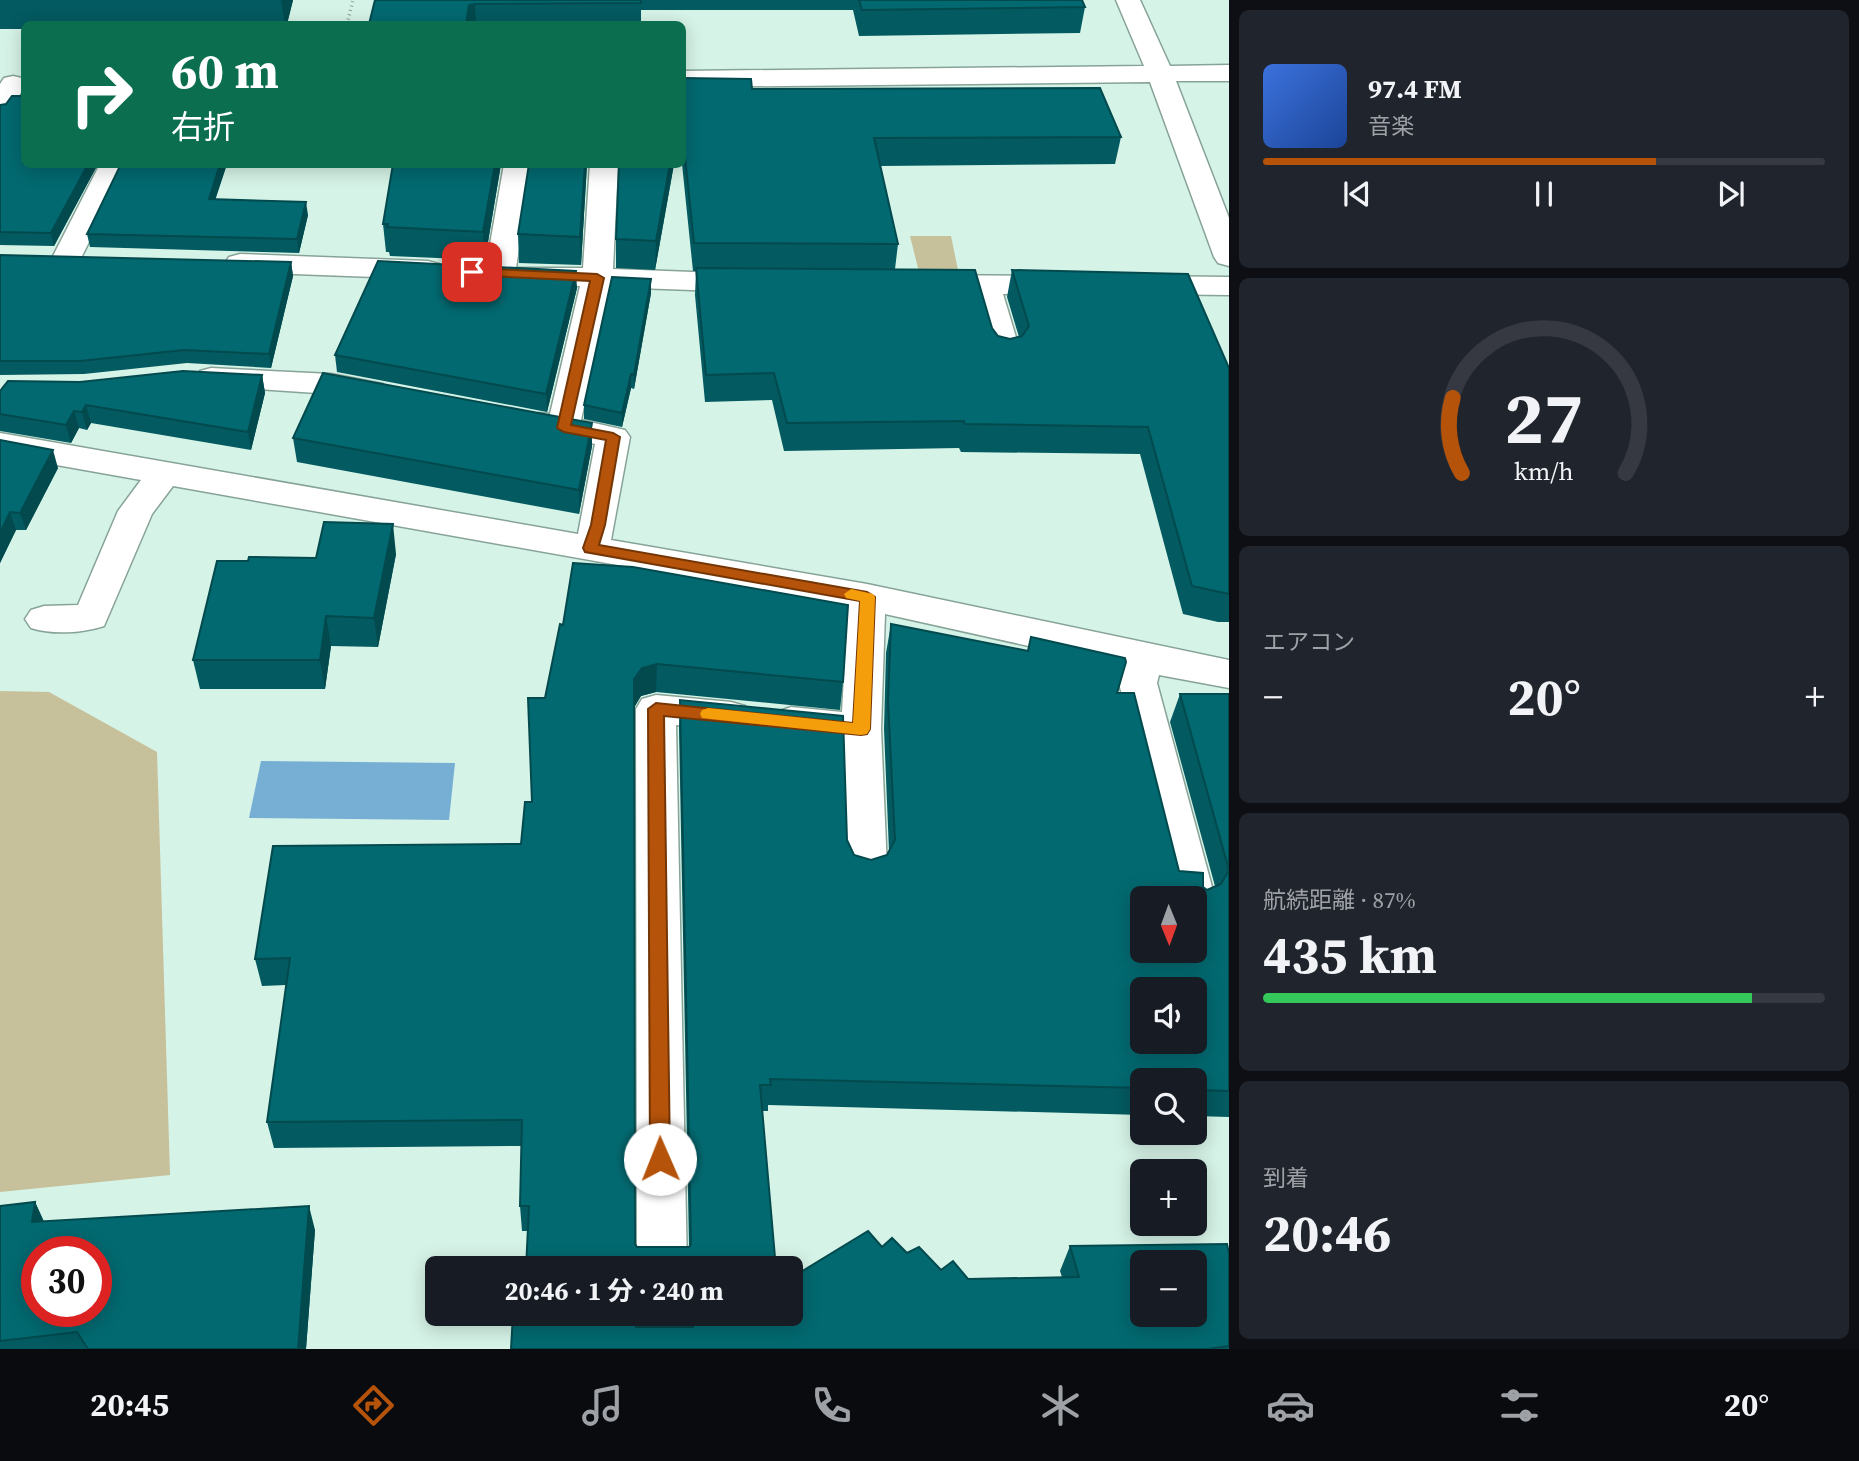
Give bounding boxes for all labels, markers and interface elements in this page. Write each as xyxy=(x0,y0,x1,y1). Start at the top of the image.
text: 60 m xyxy=(171,37,279,104)
icon: right xyxy=(56,49,147,140)
text: 97.4 FM xyxy=(1368,71,1462,107)
text: 右折 xyxy=(171,105,235,149)
text: 音楽 xyxy=(1368,110,1414,142)
icon: previous xyxy=(1338,175,1376,213)
icon: pause xyxy=(1525,175,1563,213)
icon: next xyxy=(1712,175,1750,213)
pin xyxy=(442,242,502,302)
icon: arrive xyxy=(453,253,491,291)
text: 27 xyxy=(1505,368,1583,467)
text: km/h xyxy=(1514,453,1574,487)
text: エアコン xyxy=(1263,626,1355,658)
text: 20° xyxy=(1507,661,1581,732)
text: − xyxy=(1263,671,1283,723)
text: + xyxy=(1805,671,1825,723)
text: 航続距離 · 87% xyxy=(1263,884,1416,916)
north arrow xyxy=(1130,886,1208,962)
map controls xyxy=(1130,886,1207,1327)
text: 435 km xyxy=(1263,919,1437,990)
button: sound xyxy=(1130,977,1207,1054)
button: search xyxy=(1130,1068,1207,1145)
position arrow xyxy=(623,1122,697,1196)
button: + xyxy=(1130,1159,1207,1236)
text: 到着 xyxy=(1263,1162,1309,1194)
text: 20:46 xyxy=(1263,1197,1391,1268)
speed limit sign: 30 xyxy=(21,1236,112,1327)
button: − xyxy=(1130,1250,1207,1327)
text: 20:46 · 1 分 · 240 m xyxy=(504,1273,724,1309)
icon: directions xyxy=(349,1381,398,1430)
icon: music xyxy=(578,1381,627,1430)
icon: phone xyxy=(807,1381,856,1430)
icon: climate xyxy=(1036,1381,1085,1430)
icon: car xyxy=(1266,1381,1315,1430)
icon: filters xyxy=(1495,1381,1544,1430)
text: 20:45 xyxy=(90,1383,169,1427)
text: 20° xyxy=(1724,1383,1769,1427)

